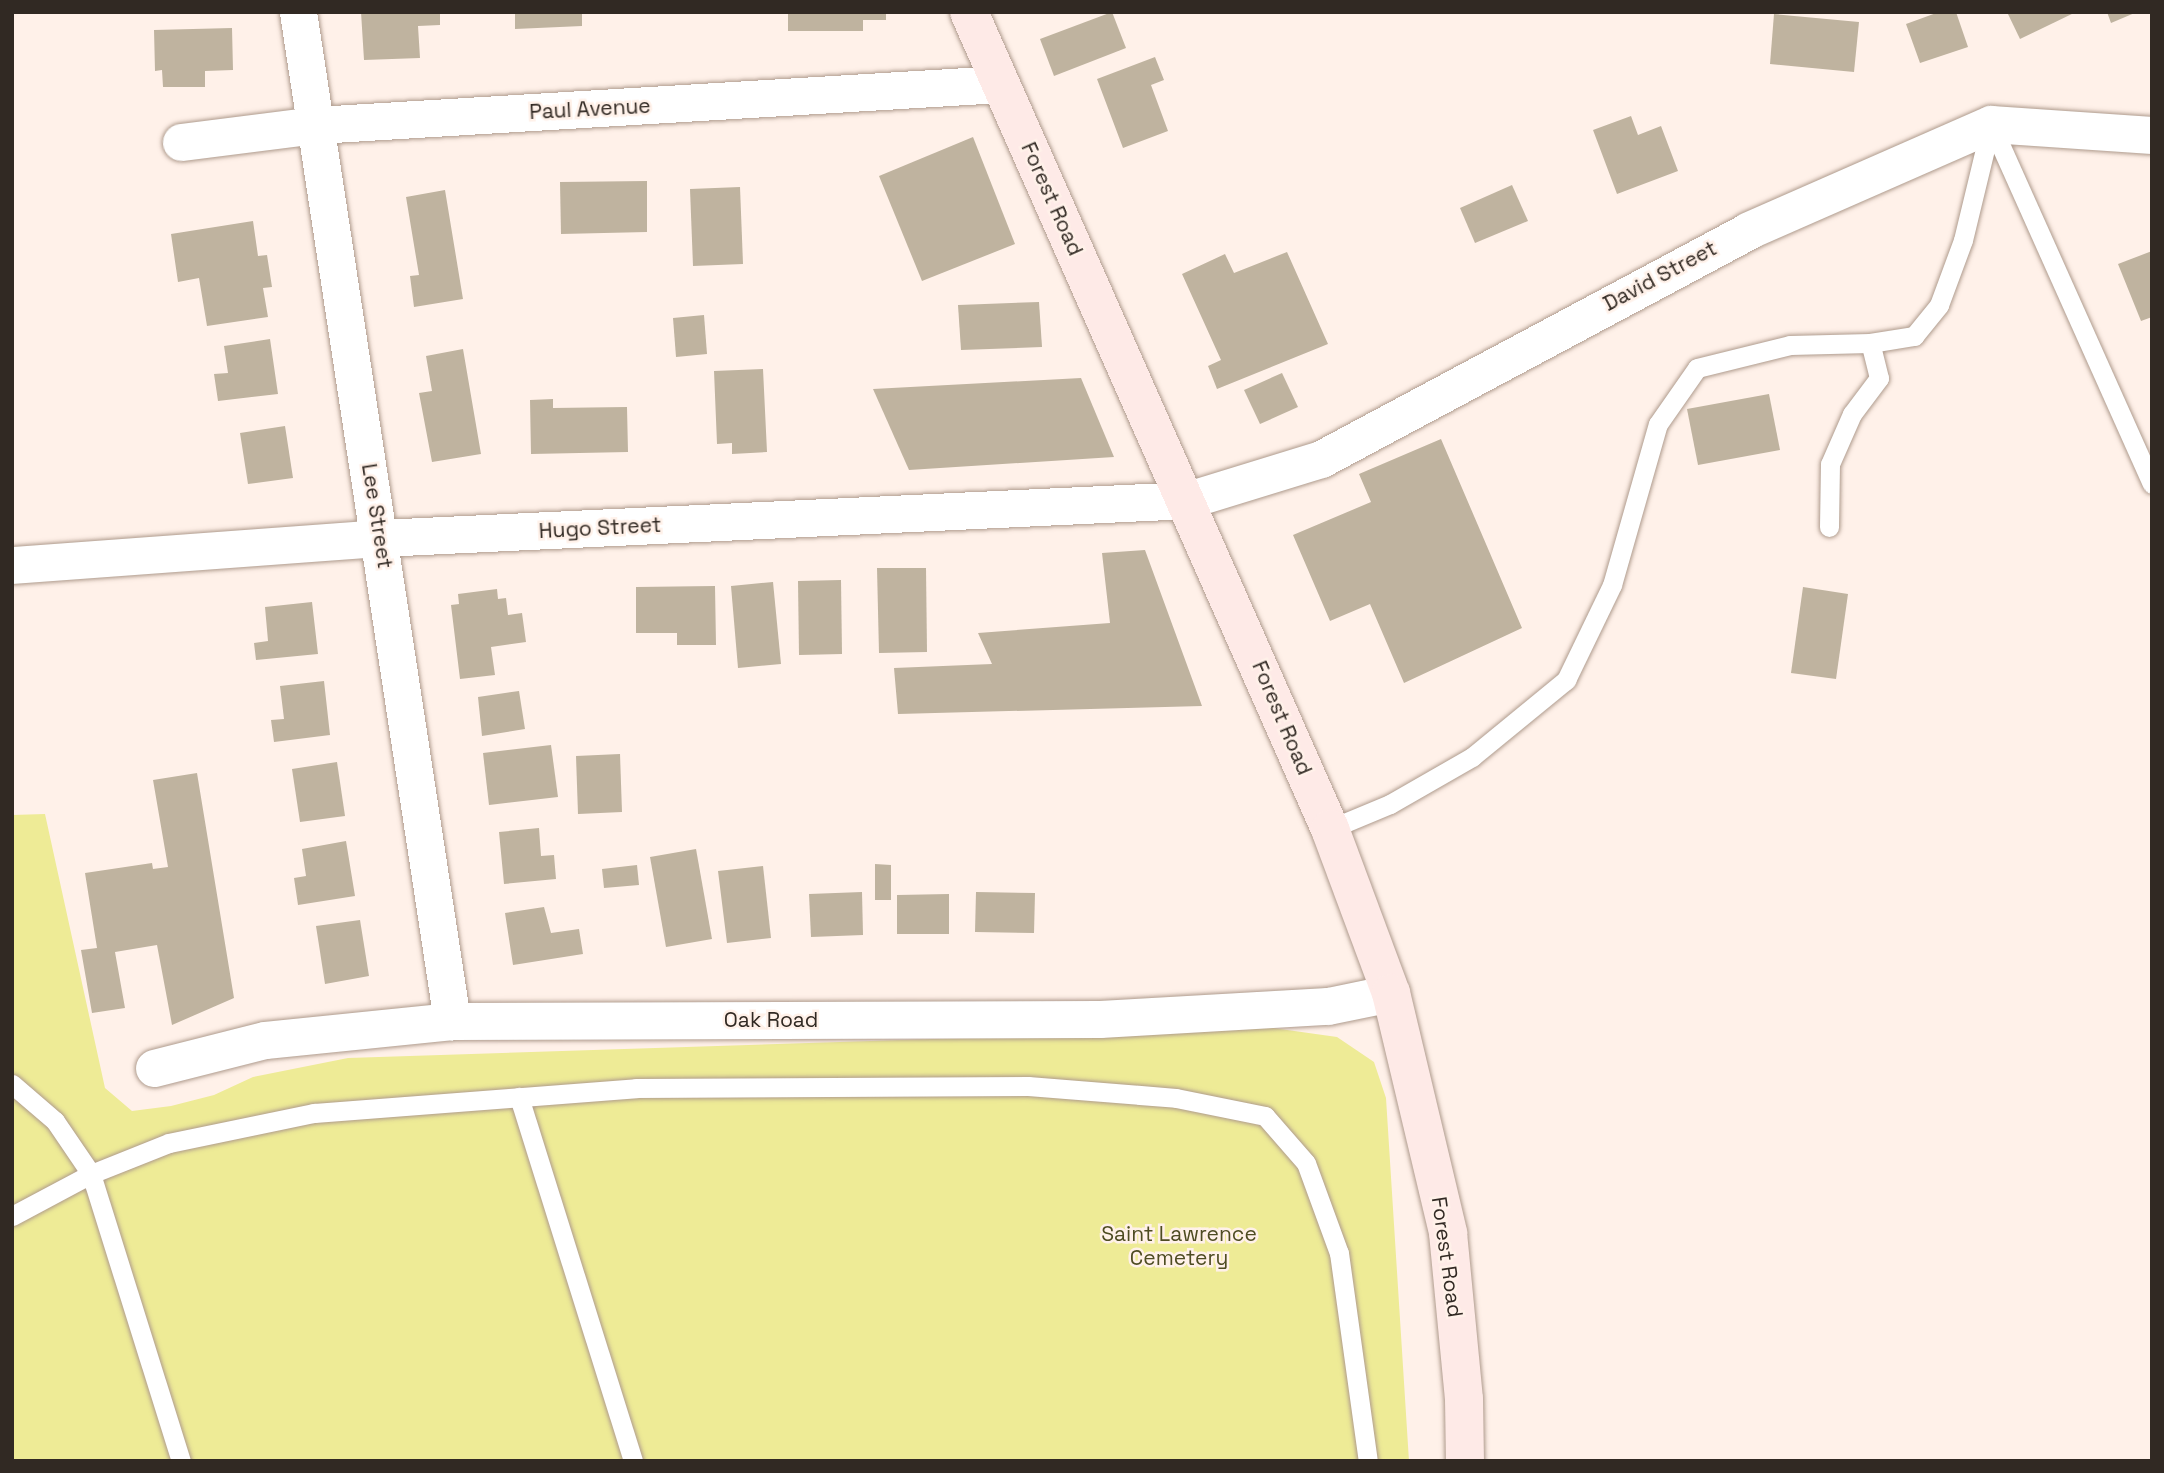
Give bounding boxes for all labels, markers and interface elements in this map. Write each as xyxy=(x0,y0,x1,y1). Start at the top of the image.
street label: Paul Avenue xyxy=(529,93,651,125)
street label: Forest Road xyxy=(1016,138,1088,260)
street label: David Street xyxy=(1599,236,1721,316)
street label: Lee Street xyxy=(356,462,398,570)
street label: Hugo Street xyxy=(538,512,662,544)
street label: Forest Road xyxy=(1247,657,1317,779)
street label: Oak Road xyxy=(724,1007,818,1033)
street label: Forest Road xyxy=(1426,1195,1468,1319)
park label: Saint Lawrence Cemetery xyxy=(1101,1221,1257,1271)

